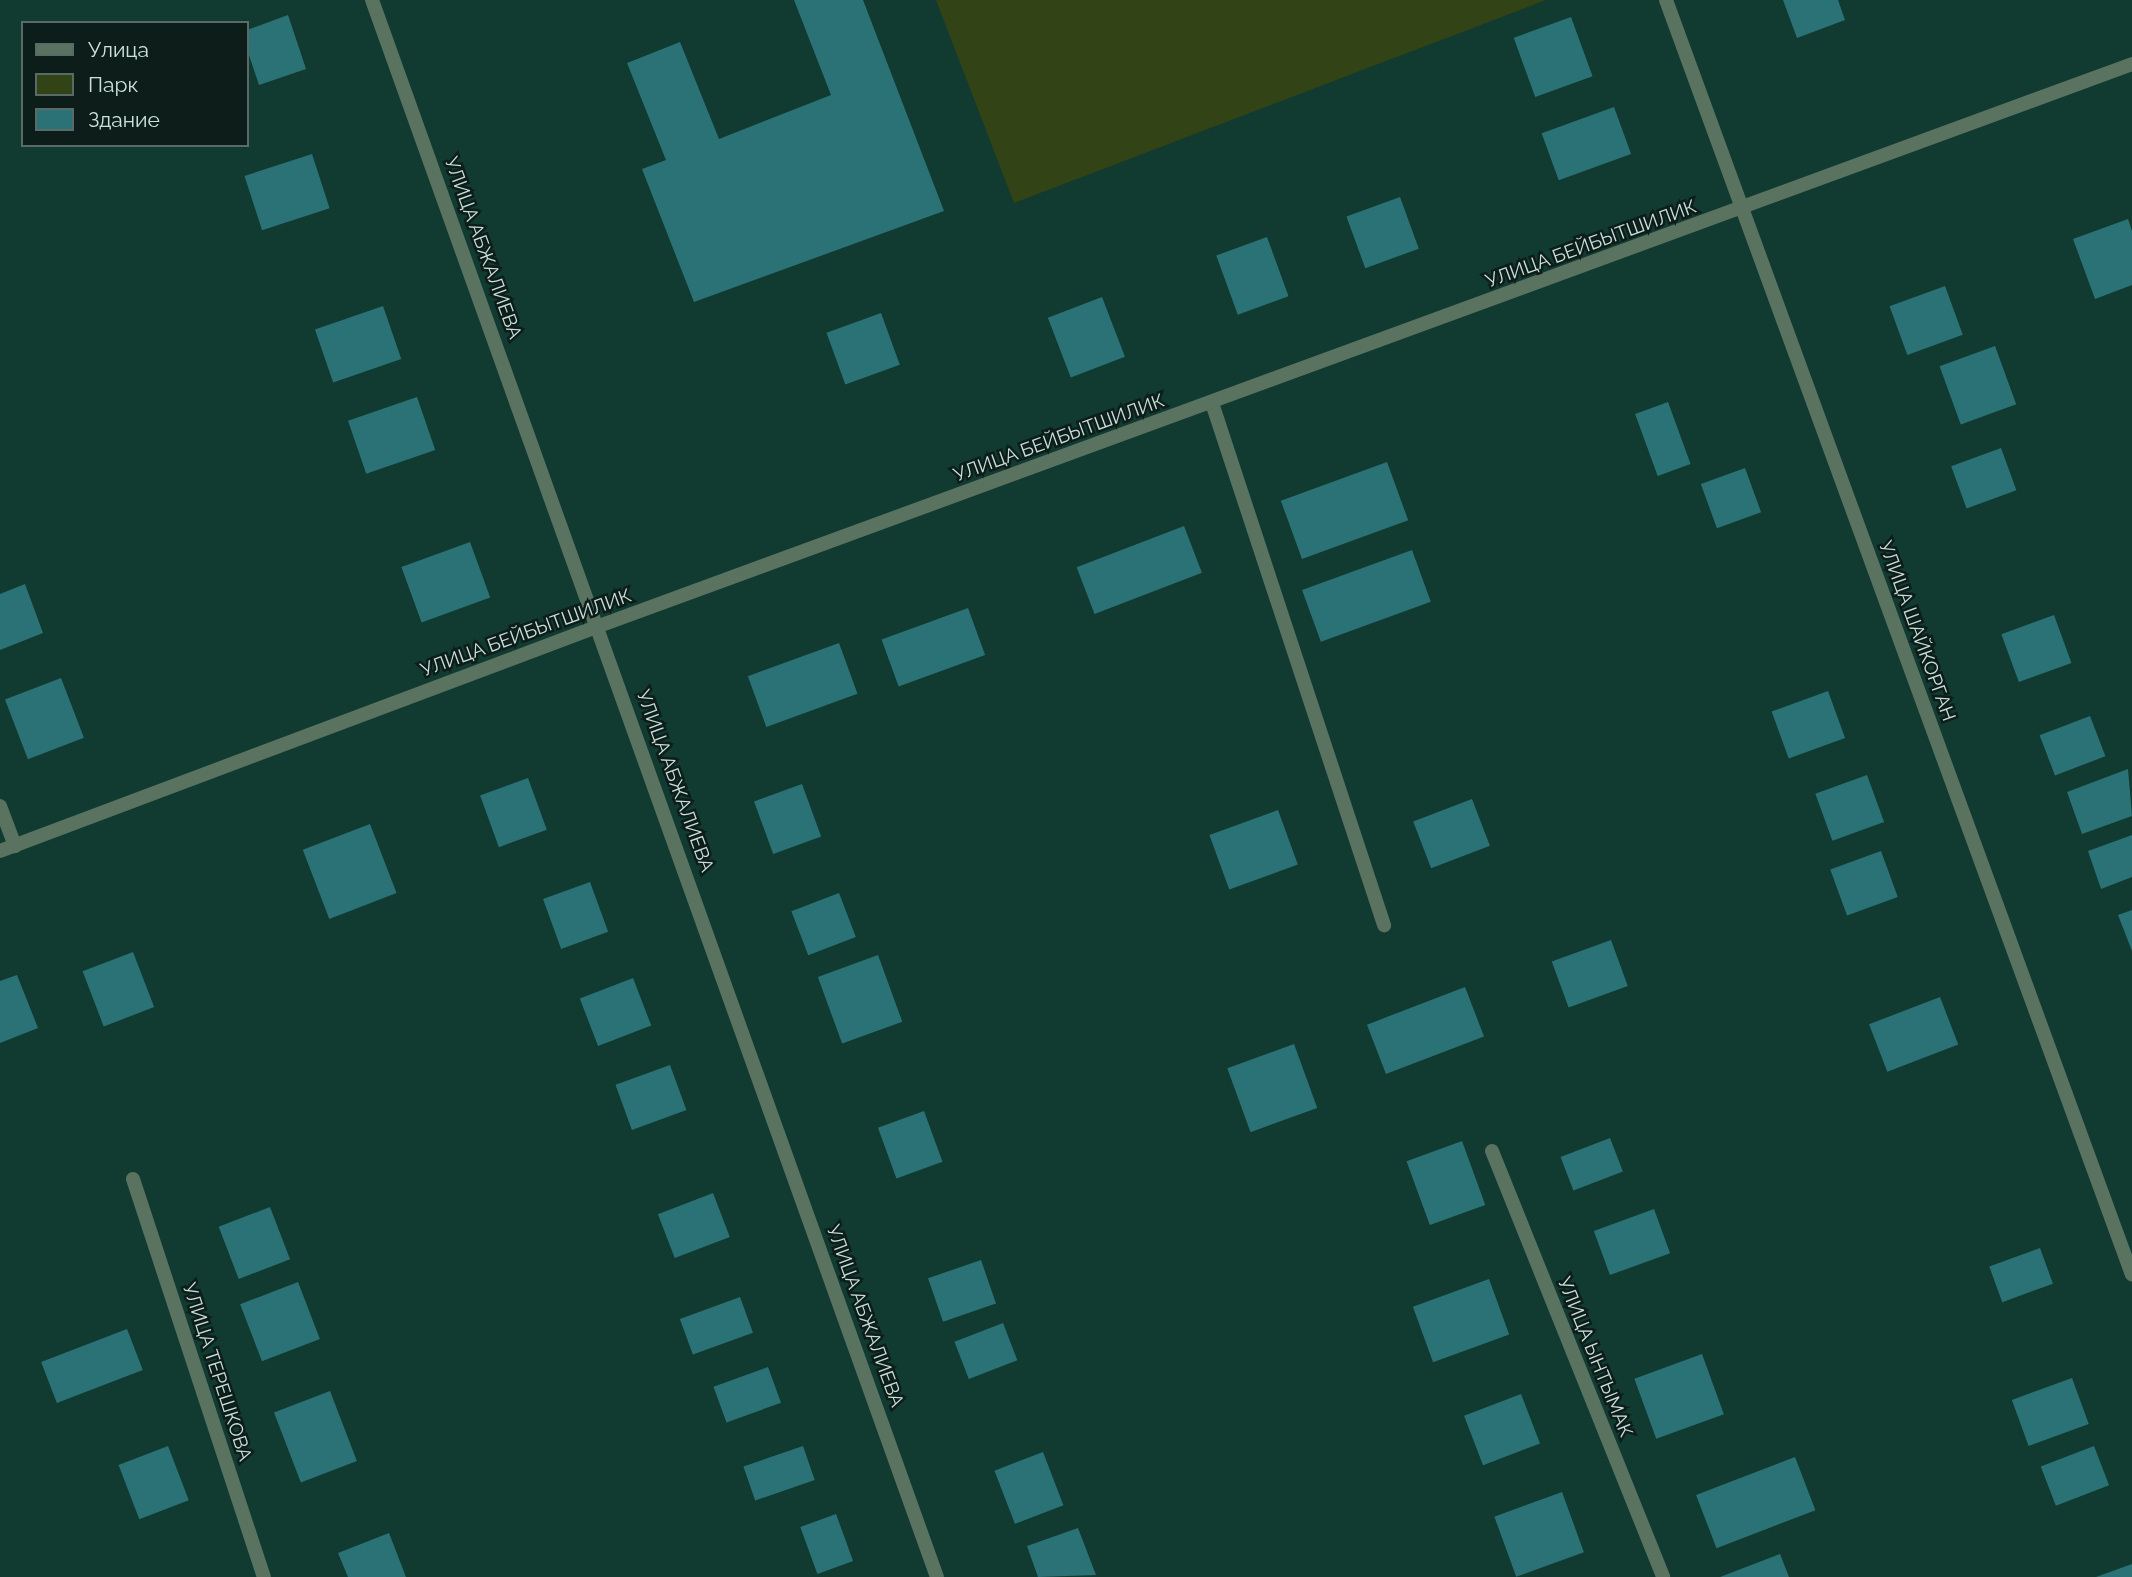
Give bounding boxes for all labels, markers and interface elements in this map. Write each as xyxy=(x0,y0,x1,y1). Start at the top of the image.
legend xyxy=(21,21,248,147)
text: Улица xyxy=(88,37,149,62)
text: Парк xyxy=(88,72,138,97)
text: Здание xyxy=(88,107,160,132)
street label: УЛИЦА АБЖАЛИЕВА xyxy=(439,153,527,343)
street label: УЛИЦА БЕЙБЫТШИЛИК xyxy=(1482,195,1700,293)
street label: УЛИЦА БЕЙБЫТШИЛИК xyxy=(950,389,1168,487)
street label: УЛИЦА ШАЙКОРГАН xyxy=(1874,537,1960,725)
street label: УЛИЦА БЕЙБЫТШИЛИК xyxy=(417,584,635,682)
street label: УЛИЦА АБЖАЛИЕВА xyxy=(631,686,719,876)
street label: УЛИЦА АБЖАЛИЕВА xyxy=(821,1221,909,1411)
street label: УЛИЦА ЫНТЫМАК xyxy=(1552,1273,1638,1441)
street label: УЛИЦА ТЕРЕШКОВА xyxy=(177,1280,257,1464)

